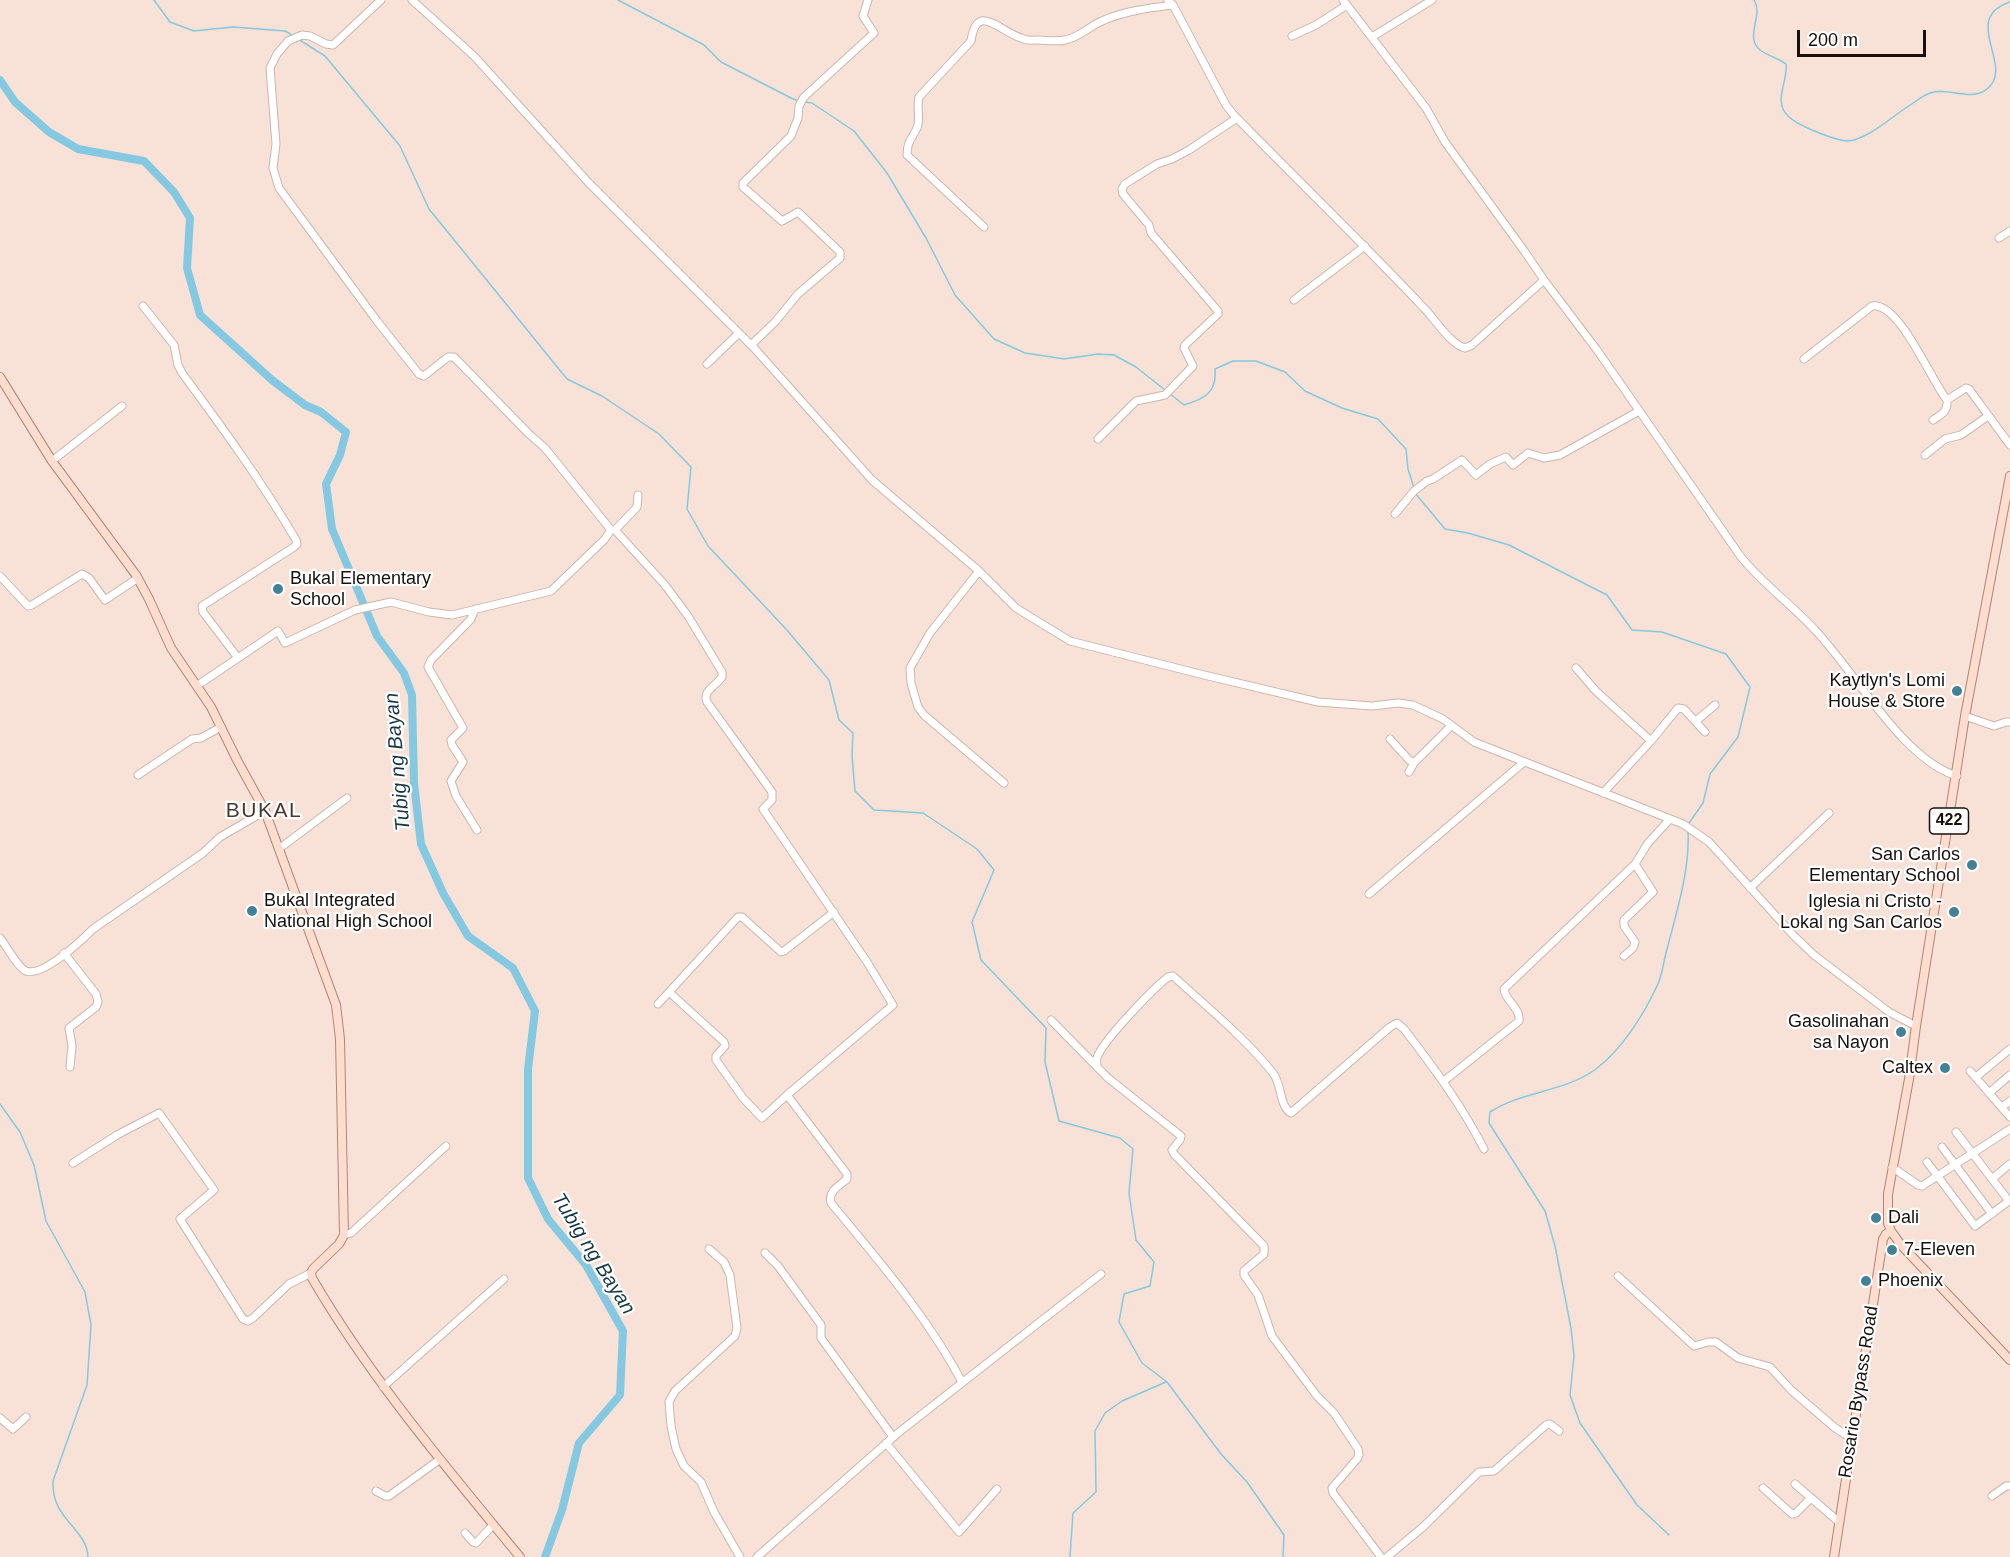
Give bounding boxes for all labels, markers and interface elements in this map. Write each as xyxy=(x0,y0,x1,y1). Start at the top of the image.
scale bar xyxy=(1800,18,1929,56)
text: 200 m xyxy=(1808,30,1858,50)
place label: Bukal Elementary School xyxy=(290,568,431,610)
marker: Bukal Elementary School xyxy=(271,582,285,596)
place label: Kaytlyn's Lomi House & Store xyxy=(1828,670,1945,712)
marker: Kaytlyn's Lomi House & Store xyxy=(1950,684,1964,698)
water label: Tubig ng Bayan xyxy=(380,692,416,832)
district label: BUKAL xyxy=(226,798,302,824)
road number: 422 xyxy=(1930,808,1968,834)
place label: San Carlos Elementary School xyxy=(1809,844,1960,886)
marker: San Carlos Elementary School xyxy=(1965,858,1979,872)
place label: Bukal Integrated National High School xyxy=(264,890,432,932)
place label: Iglesia ni Cristo - Lokal ng San Carlos xyxy=(1780,891,1942,934)
marker: Bukal Integrated National High School xyxy=(245,904,259,918)
marker: Iglesia ni Cristo - Lokal ng San Carlos xyxy=(1947,905,1961,919)
place label: Gasolinahan sa Nayon xyxy=(1788,1011,1889,1054)
marker: Gasolinahan sa Nayon xyxy=(1894,1025,1908,1039)
place label: Caltex xyxy=(1882,1057,1933,1079)
marker: Caltex xyxy=(1938,1061,1952,1075)
water label: Tubig ng Bayan xyxy=(546,1189,640,1319)
place label: Dali xyxy=(1888,1207,1919,1229)
marker: Dali xyxy=(1869,1211,1883,1225)
place label: 7-Eleven xyxy=(1904,1239,1975,1261)
marker: 7-Eleven xyxy=(1885,1243,1899,1257)
place label: Phoenix xyxy=(1878,1270,1943,1292)
marker: Phoenix xyxy=(1859,1274,1873,1288)
street label: Rosario Bypass Road xyxy=(1835,1304,1883,1480)

